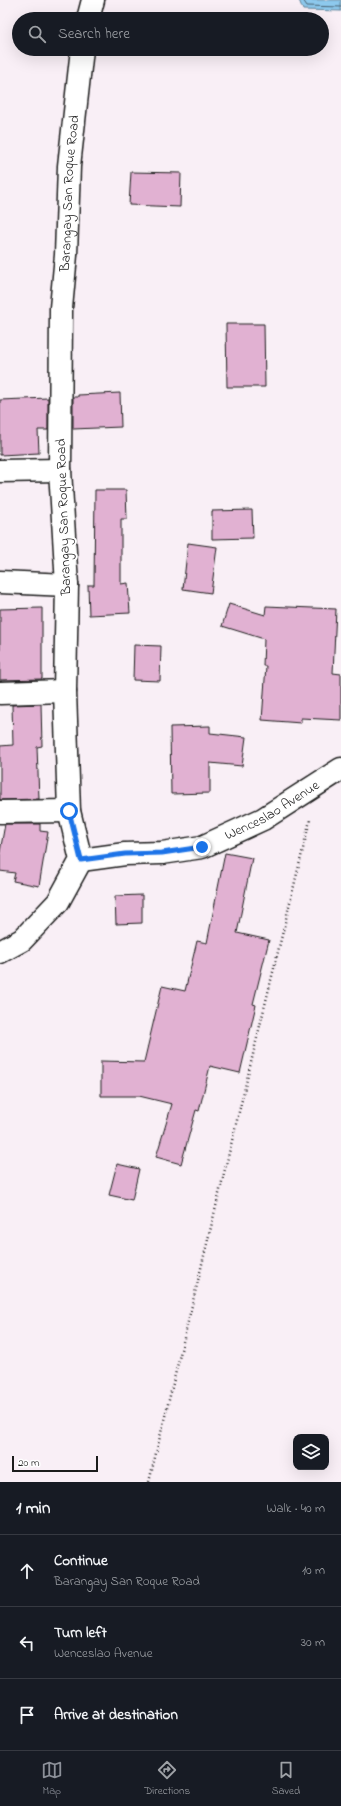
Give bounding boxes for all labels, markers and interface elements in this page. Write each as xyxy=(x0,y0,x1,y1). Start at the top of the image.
search box xyxy=(12,12,329,56)
icon: search xyxy=(26,23,48,45)
text: Search here xyxy=(58,23,130,45)
street label: Barangay San Roque Road xyxy=(54,114,85,274)
street label: Barangay San Roque Road xyxy=(51,438,78,597)
street label: Wenceslao Avenue xyxy=(221,775,324,846)
route start xyxy=(60,802,78,820)
route end xyxy=(193,838,211,856)
map controls xyxy=(293,1434,329,1470)
button: layers xyxy=(293,1434,329,1470)
scale bar xyxy=(12,1454,98,1473)
text: 20 m xyxy=(18,1455,40,1471)
text: 1 min xyxy=(16,1496,50,1521)
text: Walk · 40 m xyxy=(266,1499,325,1518)
text: Continue xyxy=(54,1550,108,1572)
icon: ahead xyxy=(16,1560,38,1582)
text: 10 m xyxy=(302,1561,325,1580)
text: Barangay San Roque Road xyxy=(54,1572,200,1591)
text: Turn left xyxy=(54,1622,107,1644)
icon: left xyxy=(16,1632,38,1654)
text: 30 m xyxy=(301,1633,325,1652)
text: Wenceslao Avenue xyxy=(54,1644,153,1663)
icon: arrive xyxy=(16,1704,38,1726)
text: Arrive at destination xyxy=(54,1704,178,1726)
tab: Map xyxy=(41,1759,63,1799)
tab: Directions xyxy=(144,1759,190,1799)
tab: Saved xyxy=(272,1759,300,1799)

